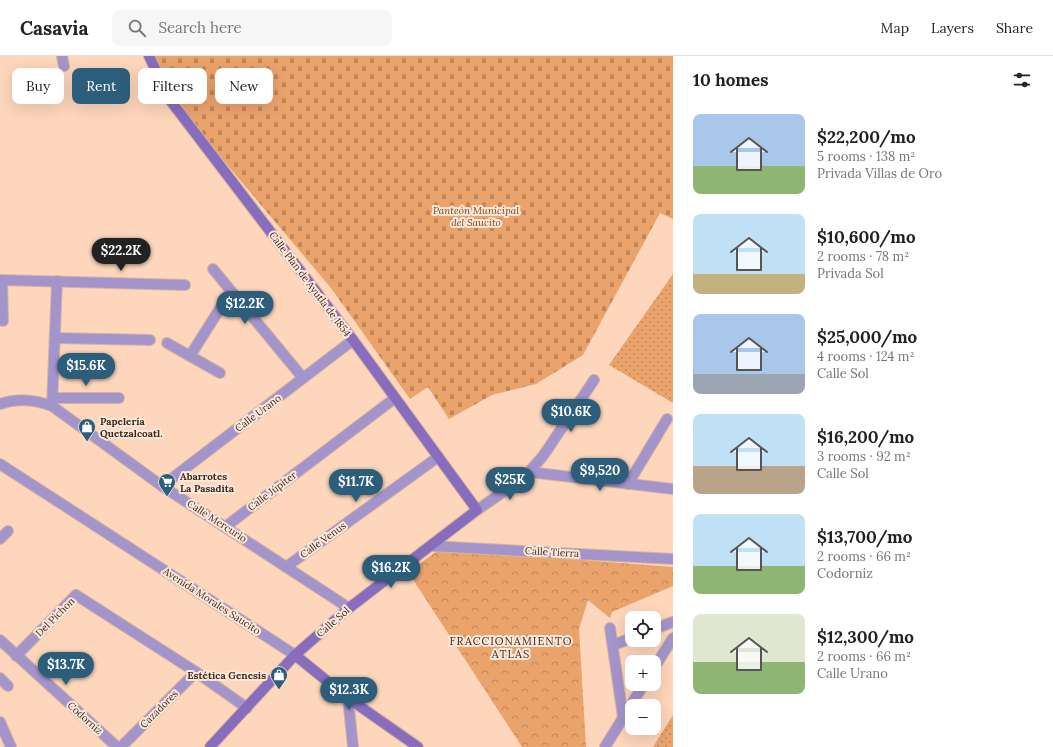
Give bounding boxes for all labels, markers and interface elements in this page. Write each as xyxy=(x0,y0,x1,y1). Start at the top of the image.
search box xyxy=(112,10,392,46)
text: Casavia xyxy=(20,16,88,40)
icon: search xyxy=(126,17,148,39)
text: Search here xyxy=(158,18,242,37)
text: Map xyxy=(881,19,909,37)
text: Layers xyxy=(931,19,974,37)
text: Share xyxy=(996,19,1033,37)
chip: Buy xyxy=(12,68,64,104)
chip: Rent xyxy=(72,68,130,104)
chip: Filters xyxy=(138,68,207,104)
chip: New xyxy=(215,68,273,104)
text: 10 homes xyxy=(693,69,768,91)
icon: filters xyxy=(1011,69,1033,91)
text: $22,200/mo xyxy=(817,126,916,148)
icon: home xyxy=(725,130,773,178)
text: 5 rooms · 138 m² xyxy=(817,148,915,165)
text: Privada Villas de Oro xyxy=(817,165,942,182)
park label: Panteón Municipal del Saucito xyxy=(433,204,519,229)
text: $10,600/mo xyxy=(817,226,916,248)
street label: Calle Plan de Ayutla de 1854 xyxy=(266,229,354,340)
icon: home xyxy=(725,230,773,278)
pin: $22.2K xyxy=(88,238,154,272)
text: $22.2K xyxy=(101,242,141,259)
text: 2 rooms · 78 m² xyxy=(817,248,909,265)
text: Privada Sol xyxy=(817,265,884,282)
pin: $12.2K xyxy=(212,291,278,325)
text: $12.2K xyxy=(225,295,265,312)
text: $25,000/mo xyxy=(817,326,917,348)
icon: home xyxy=(725,330,773,378)
text: 4 rooms · 124 m² xyxy=(817,348,914,365)
pin: $15.6K xyxy=(53,353,119,387)
text: $15.6K xyxy=(66,357,106,374)
text: Calle Sol xyxy=(817,365,869,382)
street label: Calle Urano xyxy=(232,391,284,435)
pin: $10.6K xyxy=(538,399,604,433)
text: $10.6K xyxy=(551,403,591,420)
place label: Papelería Quetzalcoatl. xyxy=(100,415,163,440)
shop icon: Papelería Quetzalcoatl. xyxy=(77,417,97,442)
text: $16,200/mo xyxy=(817,426,914,448)
icon: home xyxy=(725,430,773,478)
text: 3 rooms · 92 m² xyxy=(817,448,911,465)
pin: $9,520 xyxy=(567,458,633,492)
text: $9,520 xyxy=(580,462,620,479)
text: Calle Sol xyxy=(817,465,869,482)
pin: $25K xyxy=(486,467,534,501)
street label: Calle Júpiter xyxy=(245,468,300,514)
pin: $11.7K xyxy=(323,469,389,503)
place label: Abarrotes La Pasadita xyxy=(180,470,235,495)
text: $25K xyxy=(495,471,525,488)
supermarket icon: Abarrotes La Pasadita xyxy=(157,472,177,497)
text: $11.7K xyxy=(338,473,374,490)
street label: Calle Mercurio xyxy=(185,497,249,545)
street label: Calle Venus xyxy=(297,519,349,561)
text: $13,700/mo xyxy=(817,526,912,548)
icon: home xyxy=(725,530,773,578)
street label: Calle Tierra xyxy=(525,544,579,560)
text: 2 rooms · 66 m² xyxy=(817,548,911,565)
pin: $16.2K xyxy=(358,555,424,589)
text: $16.2K xyxy=(371,559,411,576)
street label: Avenida Morales Saucito xyxy=(160,564,263,637)
text: Codorniz xyxy=(817,565,873,582)
street label: Del Pichon xyxy=(33,595,77,639)
street label: Calle Sol xyxy=(314,604,353,640)
map controls xyxy=(625,611,661,735)
button: locate xyxy=(625,611,661,647)
text: $12,300/mo xyxy=(817,626,914,648)
icon: home xyxy=(725,630,773,678)
district label: FRACCIONAMIENTO ATLAS xyxy=(450,634,572,661)
text: 2 rooms · 66 m² xyxy=(817,648,911,665)
pin: $13.7K xyxy=(33,652,99,686)
button: + xyxy=(625,655,661,691)
text: $13.7K xyxy=(47,656,85,673)
shop icon: Estética Genesis xyxy=(269,665,289,690)
text: Calle Urano xyxy=(817,665,888,682)
place label: Estética Genesis xyxy=(187,669,266,682)
pin: $12.3K xyxy=(316,677,382,711)
text: $12.3K xyxy=(329,681,369,698)
street label: Cazadores xyxy=(137,687,181,731)
street label: Codorniz xyxy=(65,699,105,737)
button: − xyxy=(625,699,661,735)

